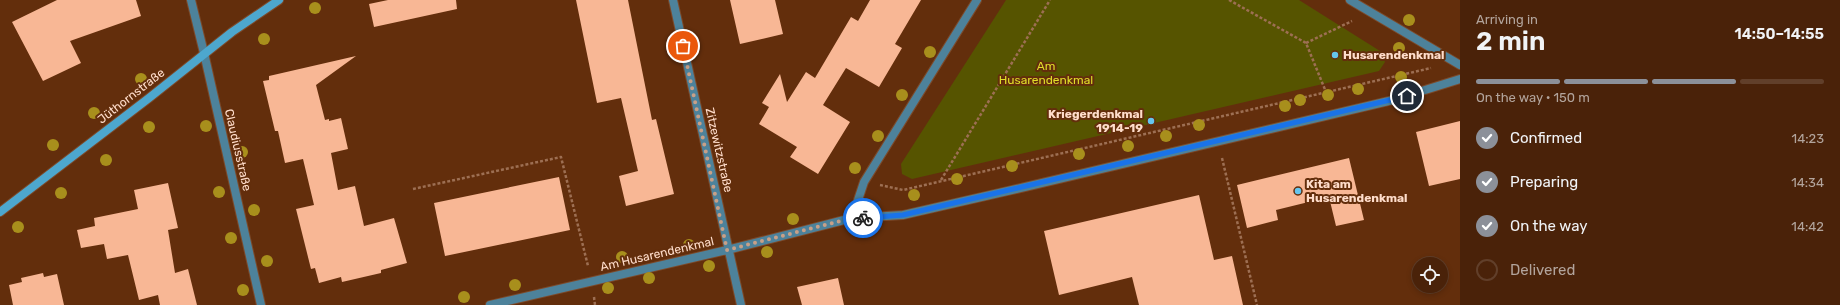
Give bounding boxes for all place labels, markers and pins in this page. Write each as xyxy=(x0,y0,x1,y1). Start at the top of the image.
pin xyxy=(666,29,700,63)
place label: Husarendenkmal xyxy=(1343,48,1445,62)
marker: Husarendenkmal xyxy=(1330,50,1340,60)
pin xyxy=(1390,79,1424,113)
place label: Kriegerdenkmal 1914-19 xyxy=(1048,107,1143,135)
marker: Kriegerdenkmal 1914-19 xyxy=(1146,116,1156,126)
place label: Kita am Husarendenkmal xyxy=(1306,177,1408,205)
marker: Kita am Husarendenkmal xyxy=(1293,186,1303,196)

